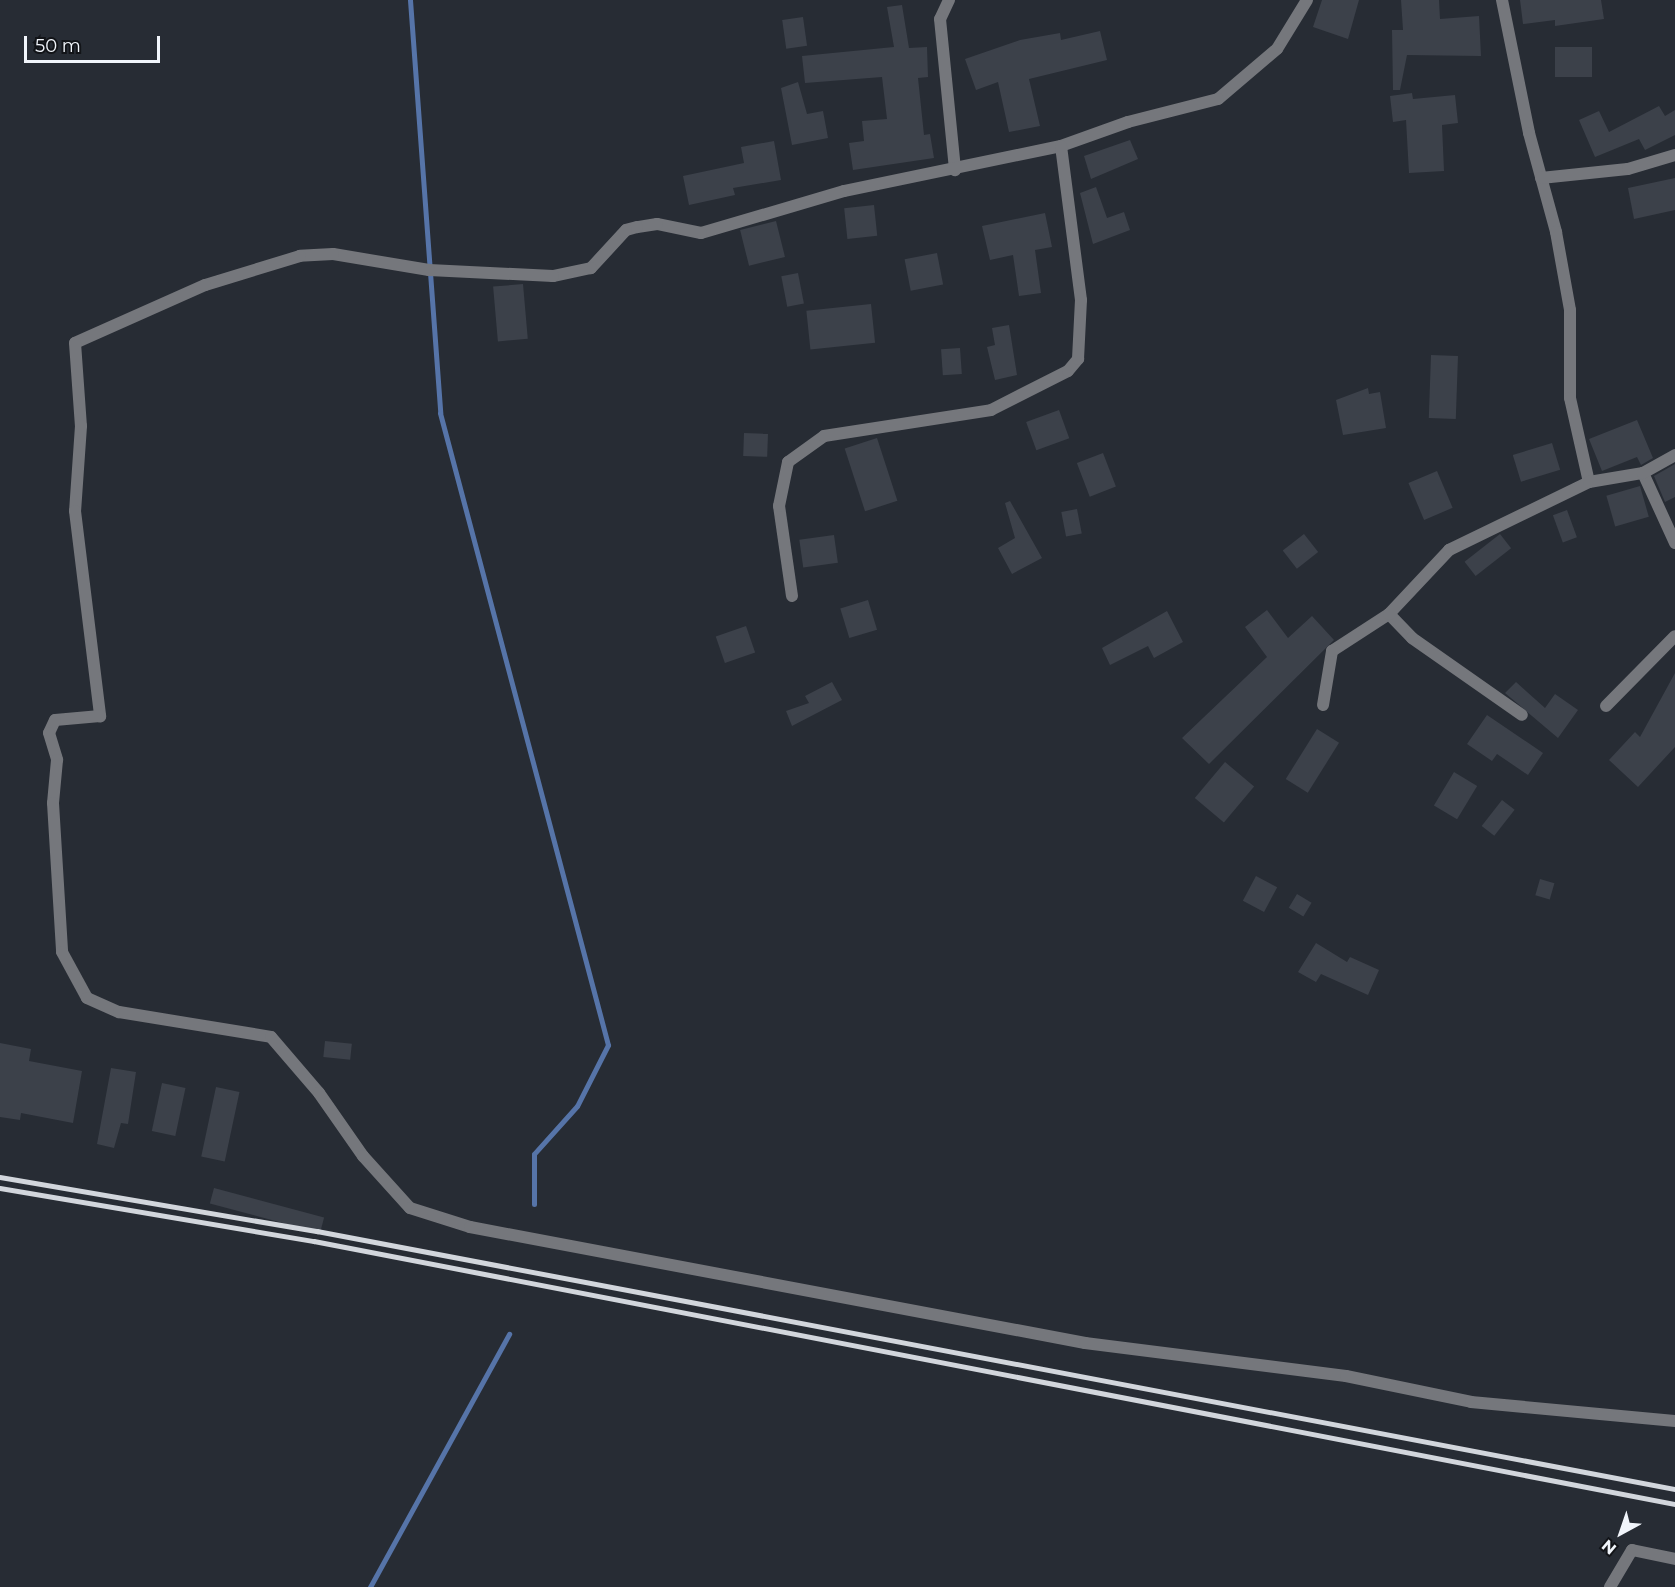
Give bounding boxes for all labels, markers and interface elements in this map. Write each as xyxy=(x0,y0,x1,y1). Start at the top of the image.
scale bar xyxy=(27,24,164,62)
text: 50 m xyxy=(35,35,81,57)
north arrow xyxy=(1591,1503,1651,1563)
text: N xyxy=(1598,1536,1620,1559)

